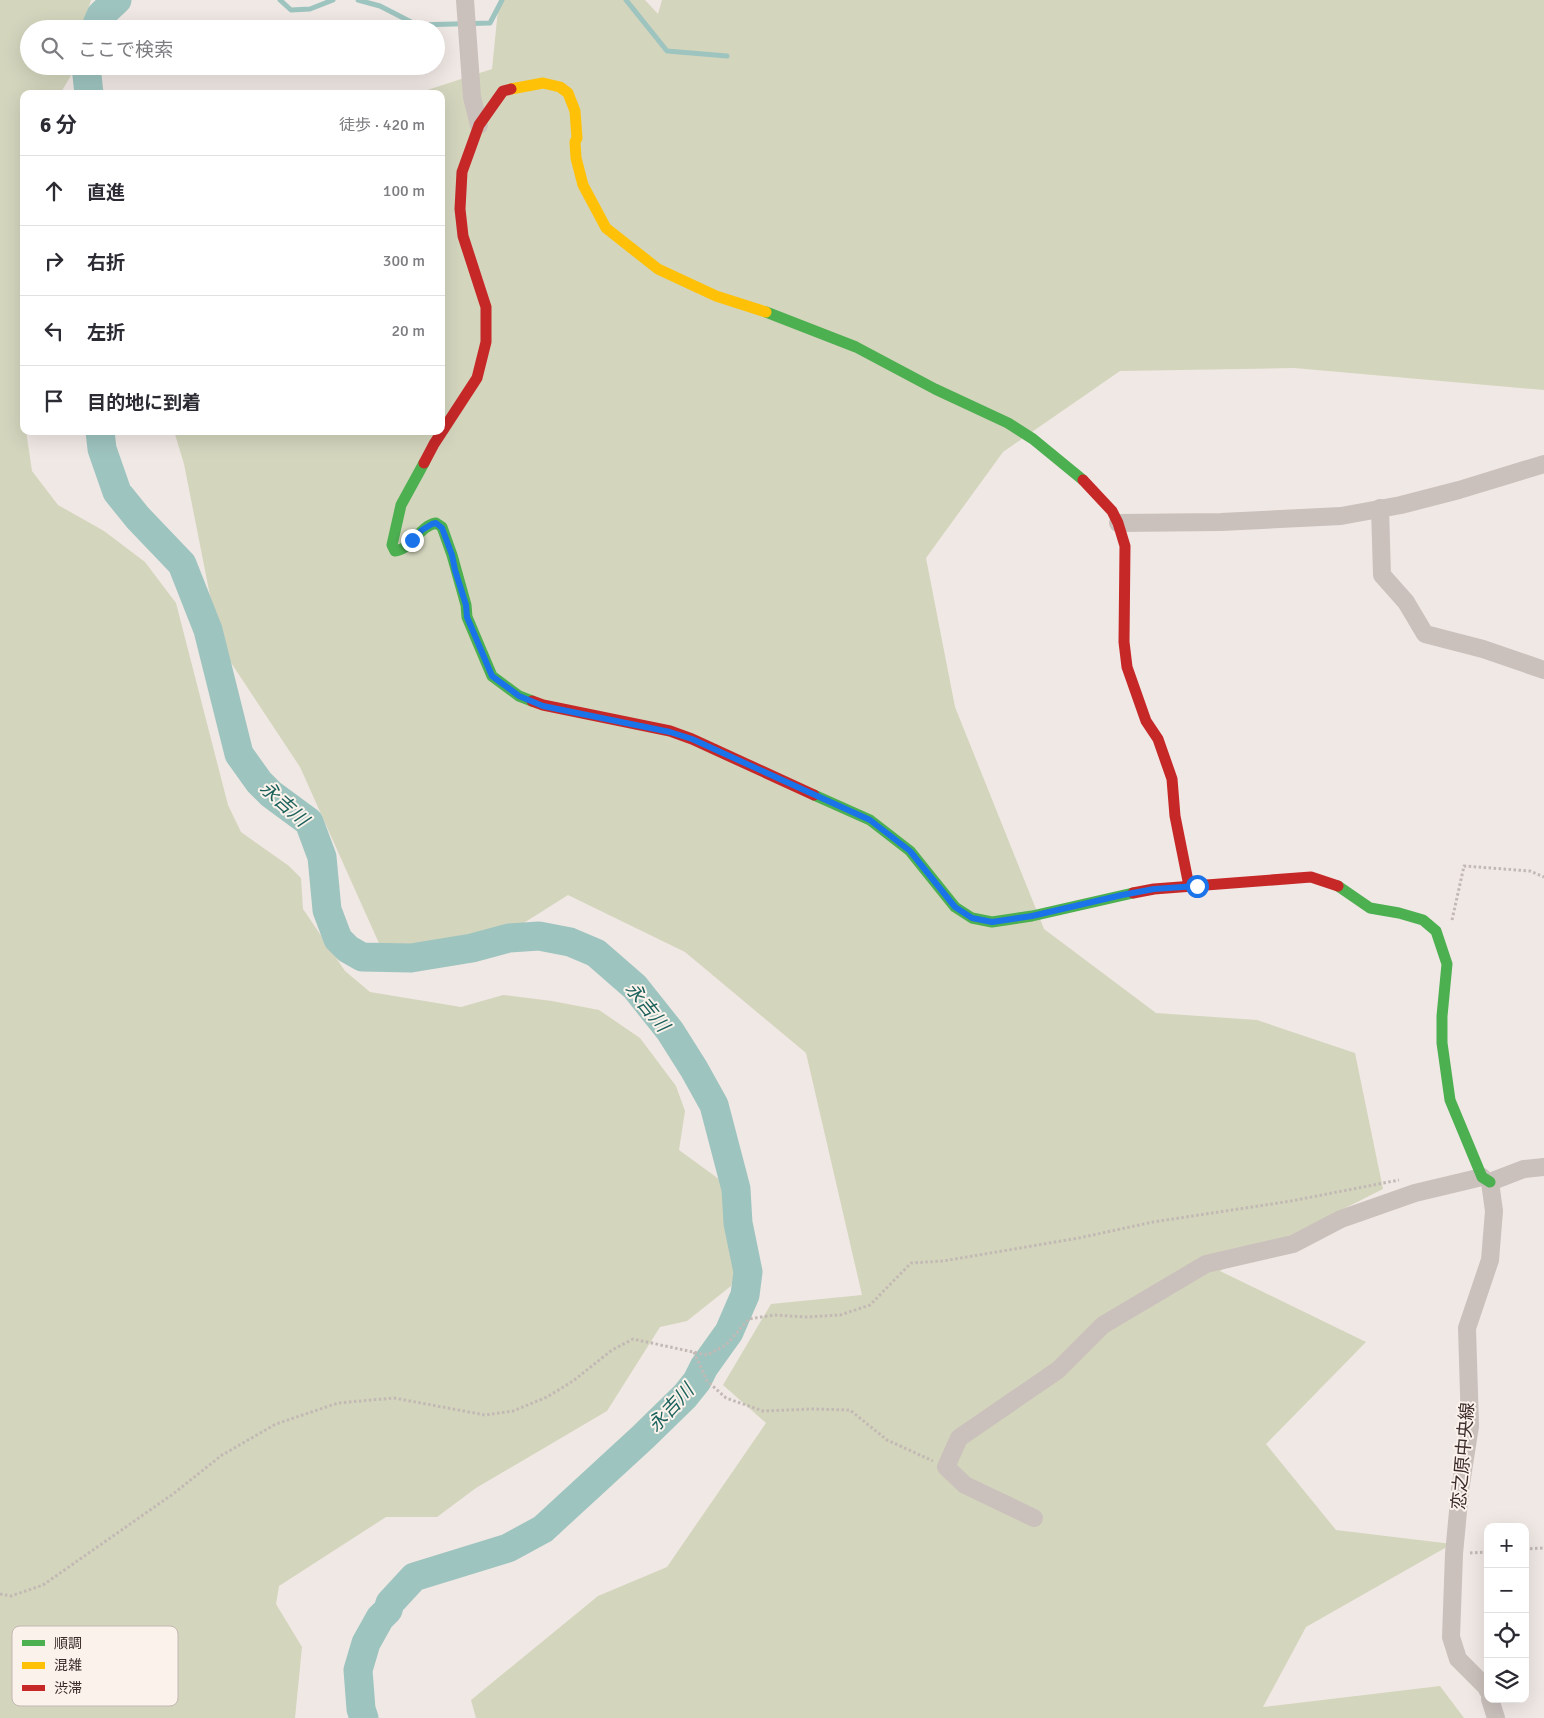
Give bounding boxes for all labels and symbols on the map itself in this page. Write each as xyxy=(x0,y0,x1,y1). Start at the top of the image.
route end xyxy=(401,529,424,552)
water label: 永吉川 xyxy=(255,776,315,833)
route start xyxy=(1186,875,1209,898)
water label: 永吉川 xyxy=(620,977,676,1038)
water label: 永吉川 xyxy=(643,1378,701,1437)
street label: 恋之原中央線 xyxy=(1447,1401,1479,1511)
legend xyxy=(12,1626,178,1706)
text: 順調 xyxy=(54,1635,82,1652)
text: 混雑 xyxy=(54,1657,82,1674)
text: 渋滞 xyxy=(54,1680,82,1697)

